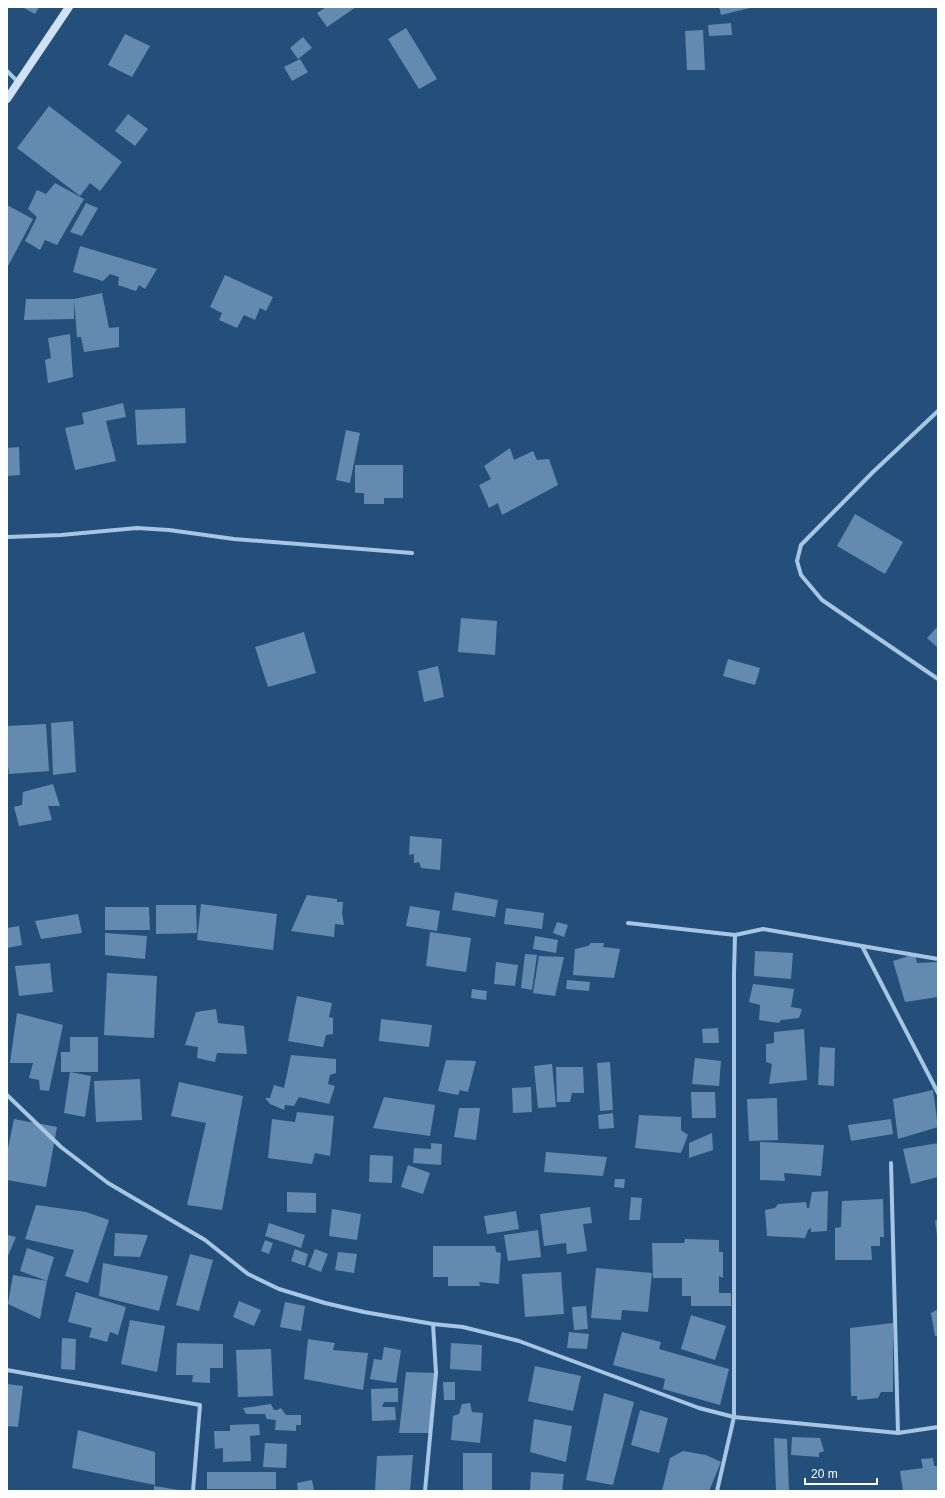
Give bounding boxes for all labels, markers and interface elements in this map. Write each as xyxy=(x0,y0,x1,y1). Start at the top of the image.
scale bar xyxy=(805,1460,877,1486)
text: 20 m xyxy=(811,1467,838,1481)

